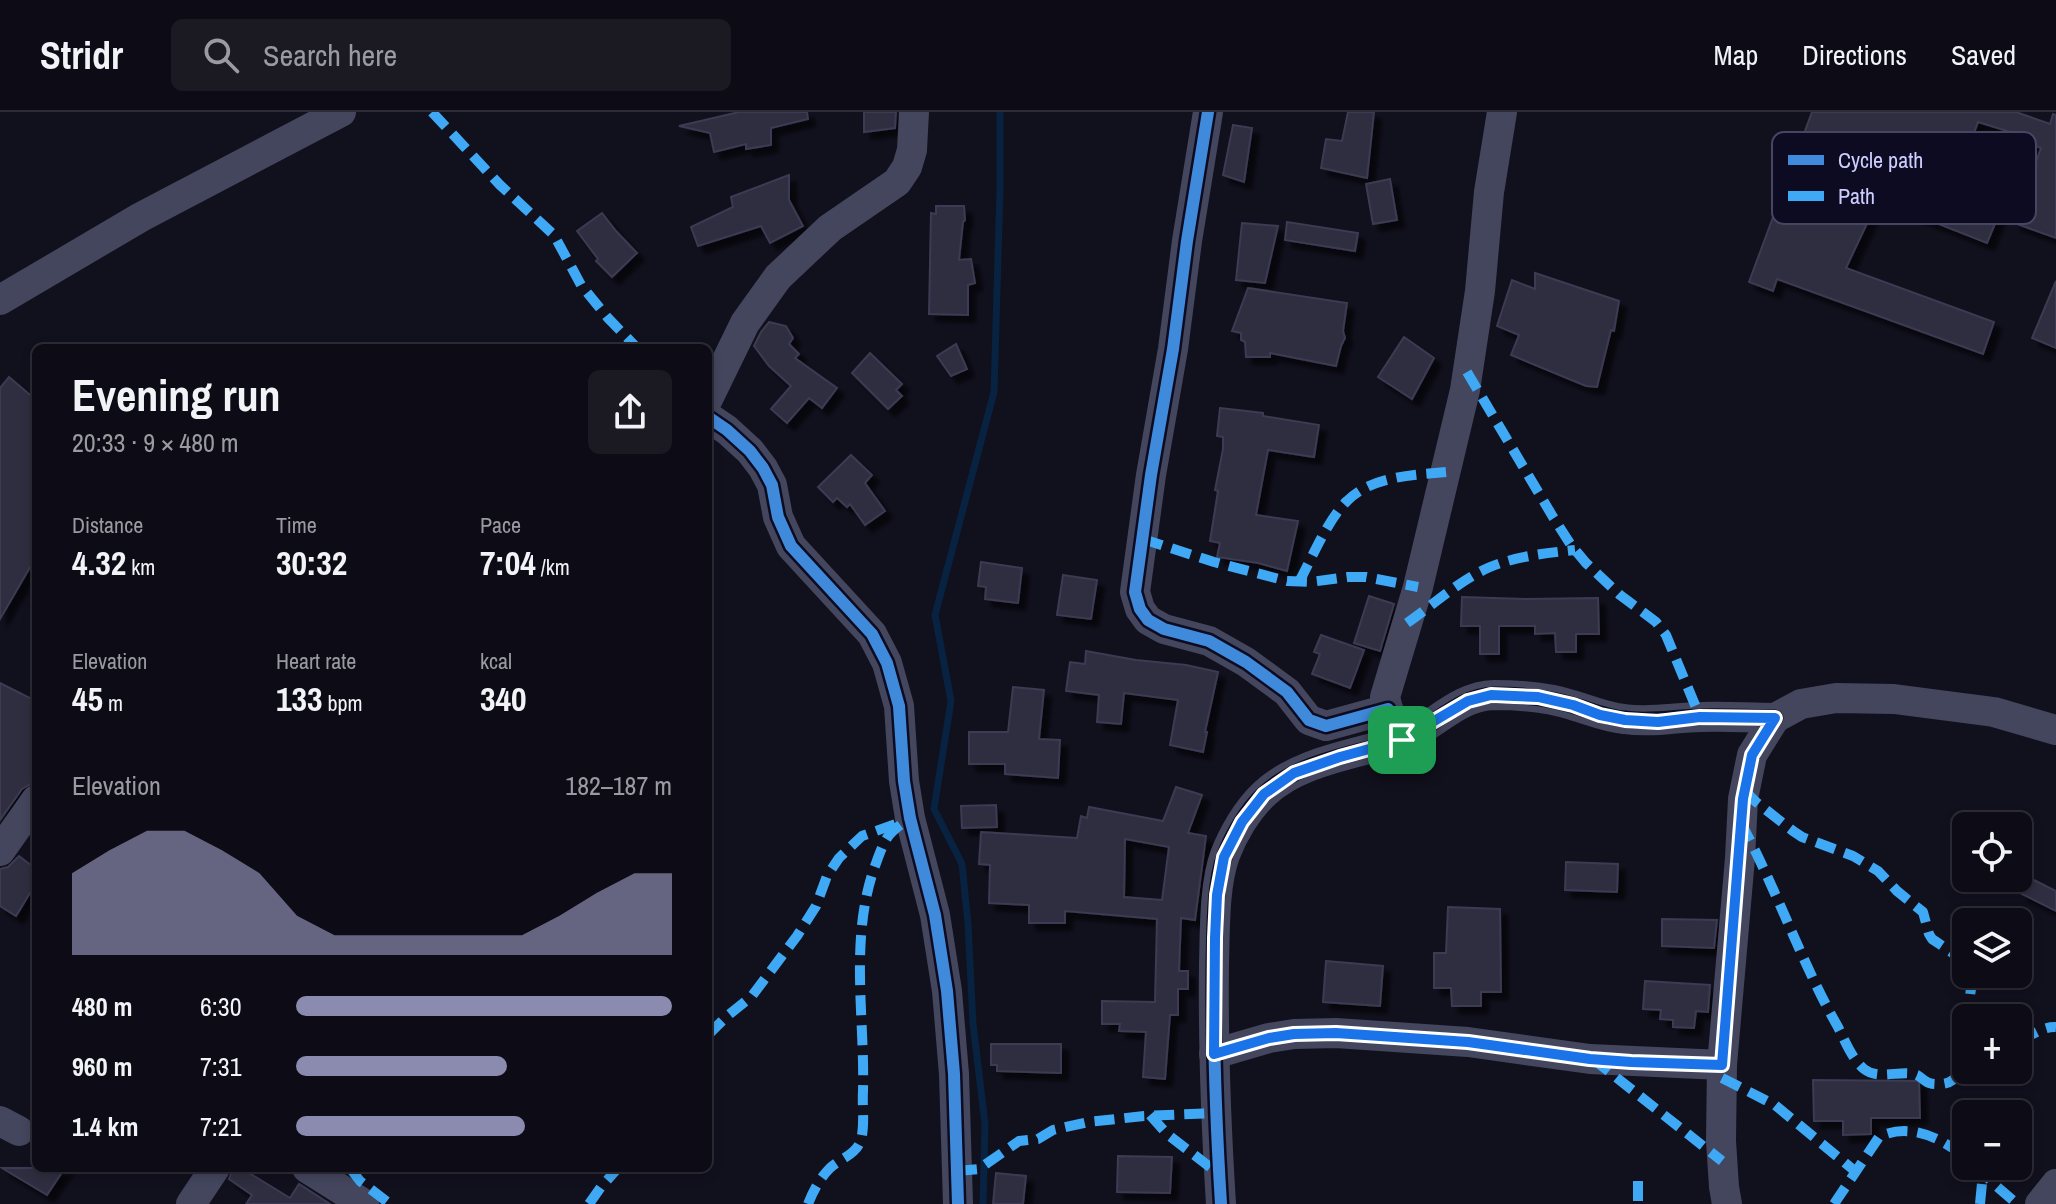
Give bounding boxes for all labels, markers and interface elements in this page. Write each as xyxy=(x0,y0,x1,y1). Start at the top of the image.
search box xyxy=(171,19,731,91)
text: Stridr xyxy=(40,30,123,81)
icon: search xyxy=(199,33,243,77)
text: Search here xyxy=(263,35,397,75)
text: Map xyxy=(1714,36,1758,74)
text: Directions xyxy=(1802,36,1907,74)
text: Saved xyxy=(1951,36,2016,74)
legend xyxy=(1772,132,2036,224)
text: Cycle path xyxy=(1838,145,1923,175)
text: Path xyxy=(1838,181,1875,211)
text: Evening run xyxy=(72,365,281,425)
button: share xyxy=(588,370,672,454)
text: 20:33 · 9 × 480 m xyxy=(72,425,239,460)
text: Distance xyxy=(72,510,143,540)
text: Time xyxy=(276,510,317,540)
text: Pace xyxy=(480,510,521,540)
text: 4.32 xyxy=(72,540,126,586)
text: 30:32 xyxy=(276,540,347,586)
text: 7:04 xyxy=(480,540,536,586)
text: km xyxy=(126,552,155,582)
text: /km xyxy=(536,552,570,582)
text: Elevation xyxy=(72,646,147,676)
text: Heart rate xyxy=(276,646,356,676)
text: kcal xyxy=(480,646,512,676)
text: 45 xyxy=(72,676,103,722)
text: 133 xyxy=(276,676,323,722)
text: 340 xyxy=(480,676,527,722)
text: m xyxy=(103,688,123,718)
text: bpm xyxy=(323,688,363,718)
pin xyxy=(1368,706,1436,774)
icon: arrive xyxy=(1380,718,1424,762)
text: Elevation xyxy=(72,768,161,803)
text: 182–187 m xyxy=(565,768,672,803)
map controls xyxy=(1952,812,2032,1180)
button: locate xyxy=(1952,812,2032,892)
button: layers xyxy=(1952,908,2032,988)
text: 480 m xyxy=(72,989,132,1024)
text: 6:30 xyxy=(200,989,242,1024)
button: + xyxy=(1952,1004,2032,1084)
text: 960 m xyxy=(72,1049,132,1084)
text: 7:31 xyxy=(200,1049,242,1084)
button: − xyxy=(1952,1100,2032,1180)
text: 1.4 km xyxy=(72,1109,138,1144)
text: 7:21 xyxy=(200,1109,242,1144)

